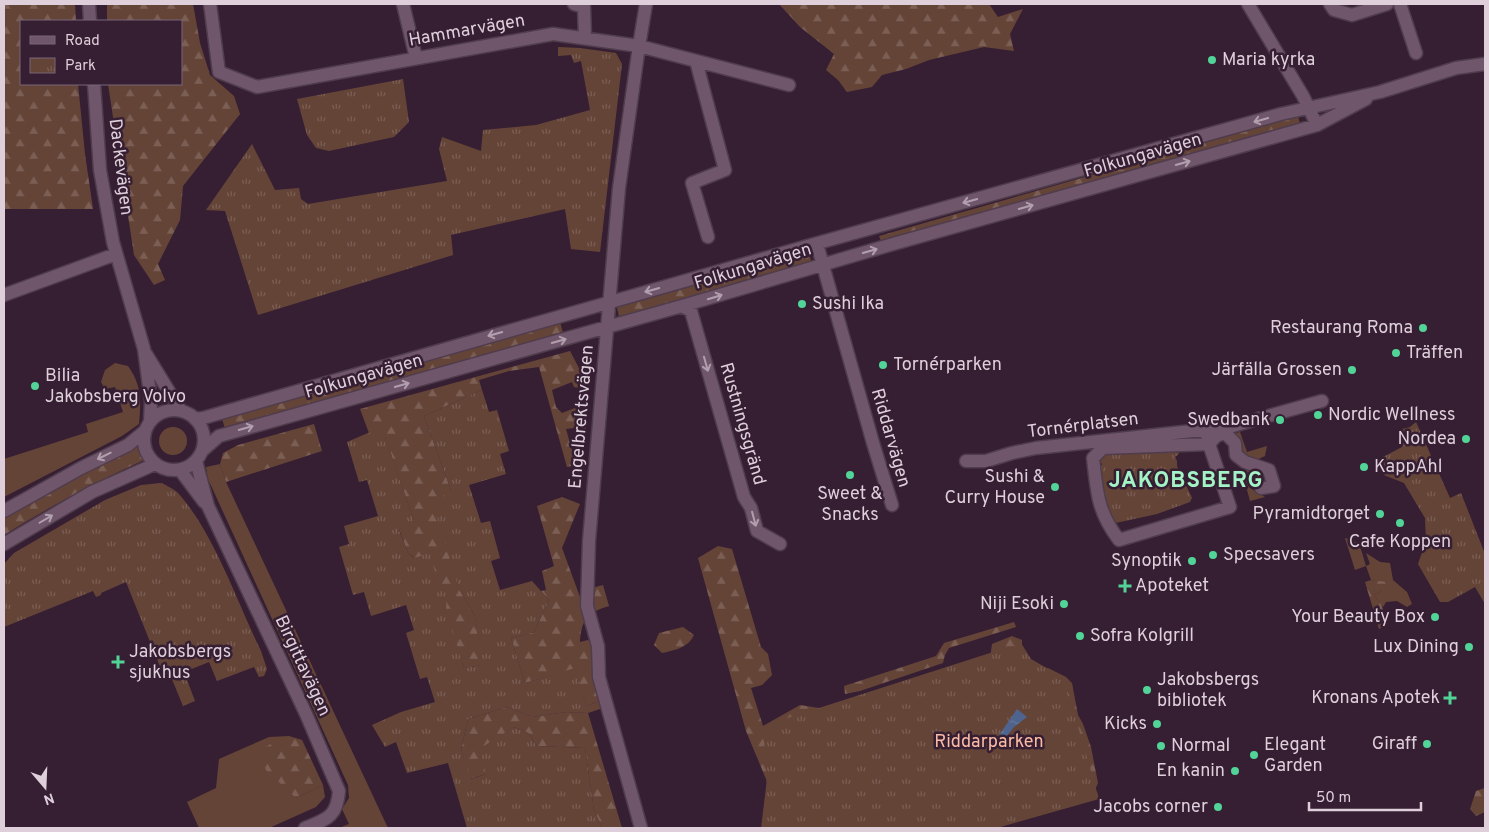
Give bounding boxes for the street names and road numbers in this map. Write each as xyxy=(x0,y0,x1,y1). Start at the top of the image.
street label: Hammarvägen xyxy=(407,9,527,53)
street label: Dackevägen xyxy=(103,117,137,217)
street label: Folkungavägen xyxy=(1081,128,1205,184)
street label: Folkungavägen xyxy=(692,238,814,296)
street label: Engelbrektsvägen xyxy=(564,344,600,490)
street label: Folkungavägen xyxy=(302,349,426,405)
street label: Rustningsgränd xyxy=(714,360,770,488)
street label: Riddarvägen xyxy=(865,386,915,490)
street label: Tornérplatsen xyxy=(1026,408,1140,444)
street label: Birgittavägen xyxy=(269,612,335,720)

